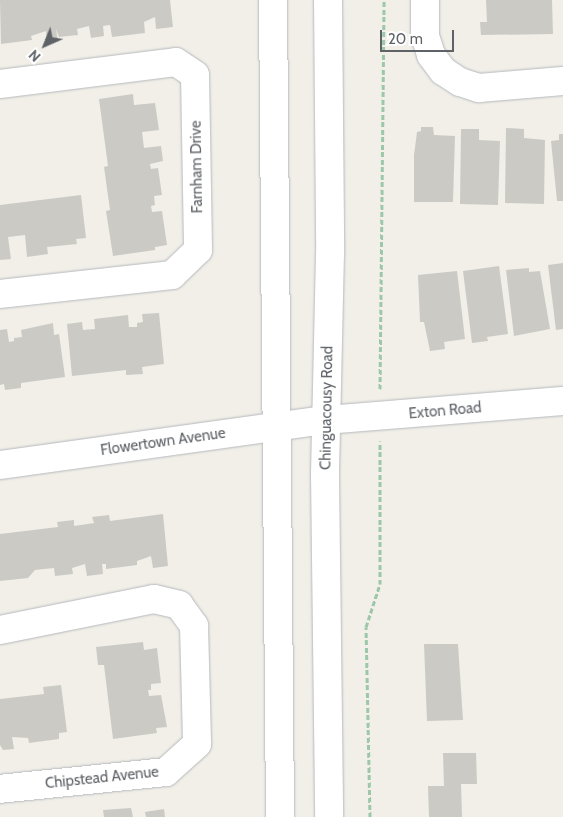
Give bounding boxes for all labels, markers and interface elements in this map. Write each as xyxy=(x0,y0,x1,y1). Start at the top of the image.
north arrow xyxy=(20,20,70,70)
scale bar xyxy=(383,20,457,52)
text: 20 m xyxy=(388,30,423,48)
text: N xyxy=(25,46,44,66)
street label: Farnham Drive xyxy=(187,120,207,214)
street label: Chinguacousy Road xyxy=(317,346,337,470)
street label: Exton Road xyxy=(408,399,482,423)
street label: Flowertown Avenue xyxy=(99,424,227,460)
street label: Chipstead Avenue xyxy=(44,763,160,793)

